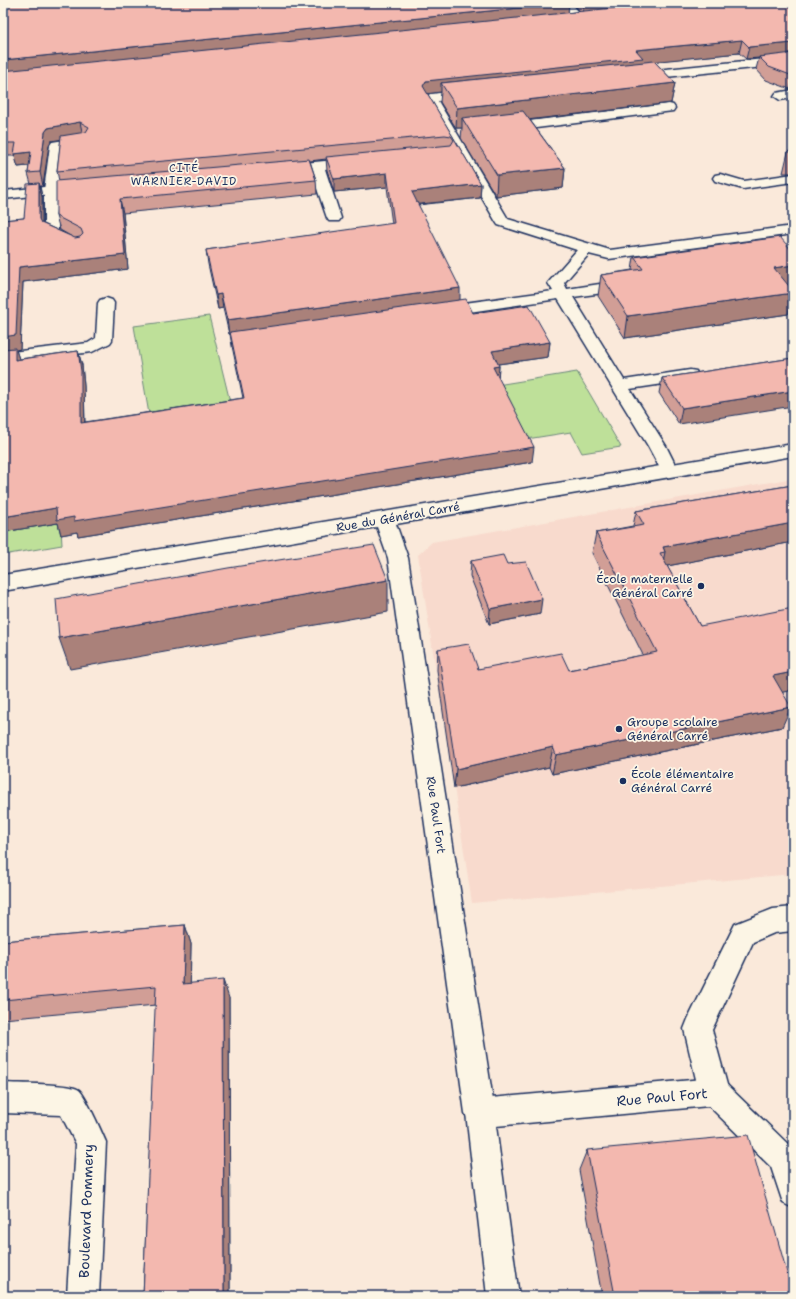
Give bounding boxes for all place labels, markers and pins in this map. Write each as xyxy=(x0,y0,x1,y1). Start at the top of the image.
place label: École maternelle Général Carré xyxy=(596,571,693,601)
marker: École maternelle Général Carré xyxy=(696,581,706,591)
place label: Groupe scolaire Général Carré xyxy=(627,714,718,744)
marker: Groupe scolaire Général Carré xyxy=(614,724,624,734)
place label: École élémentaire Général Carré xyxy=(631,766,734,796)
marker: École élémentaire Général Carré xyxy=(618,776,628,786)

